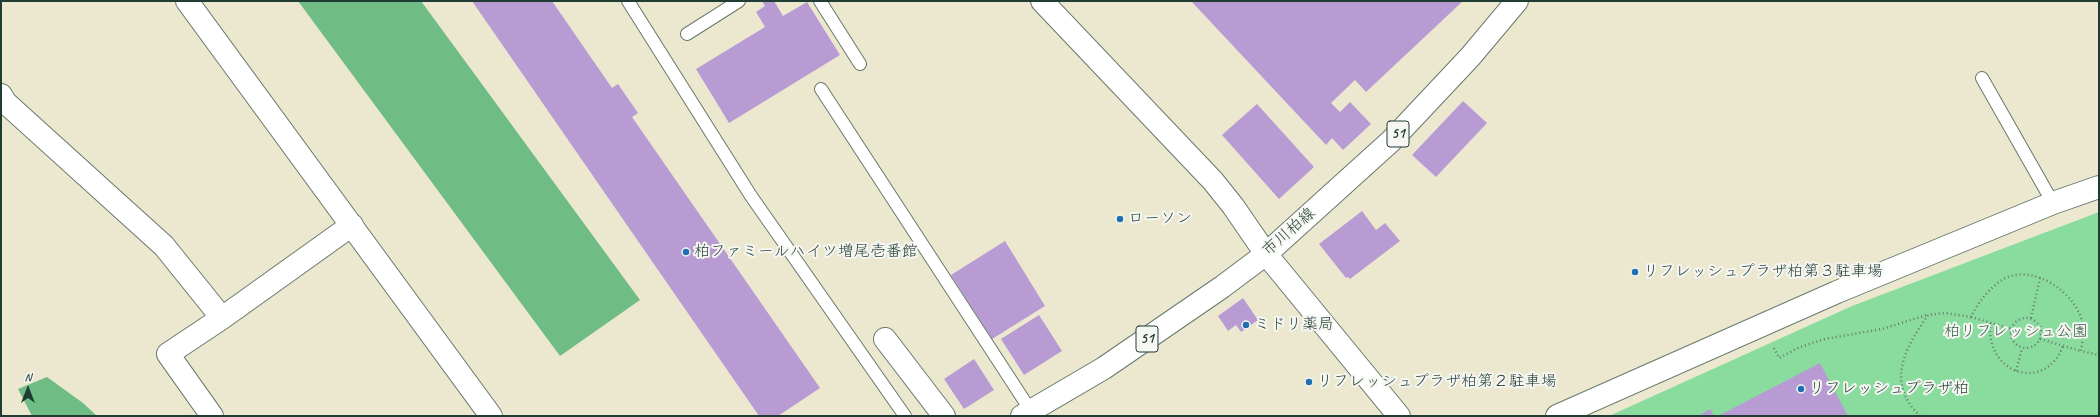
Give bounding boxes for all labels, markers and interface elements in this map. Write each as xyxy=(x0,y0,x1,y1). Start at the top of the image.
road number: 51 xyxy=(1387,121,1409,147)
street label: 市川柏線 xyxy=(1259,204,1319,260)
place label: ローソン xyxy=(1128,209,1192,229)
marker: ローソン xyxy=(1115,214,1125,224)
place label: 柏ファミールハイツ増尾壱番館 xyxy=(694,242,918,262)
marker: 柏ファミールハイツ増尾壱番館 xyxy=(681,247,691,257)
place label: リフレッシュプラザ柏第３駐車場 xyxy=(1643,262,1883,282)
marker: リフレッシュプラザ柏第３駐車場 xyxy=(1630,267,1640,277)
place label: ミドリ薬局 xyxy=(1254,315,1334,335)
marker: ミドリ薬局 xyxy=(1241,320,1251,330)
park label: 柏リフレッシュ公園 xyxy=(1944,322,2088,342)
road number: 51 xyxy=(1136,326,1158,352)
north arrow xyxy=(8,369,48,409)
text: N xyxy=(25,370,31,384)
place label: リフレッシュプラザ柏第２駐車場 xyxy=(1317,372,1557,392)
marker: リフレッシュプラザ柏第２駐車場 xyxy=(1304,377,1314,387)
place label: リフレッシュプラザ柏 xyxy=(1809,379,1969,399)
marker: リフレッシュプラザ柏 xyxy=(1796,384,1806,394)

